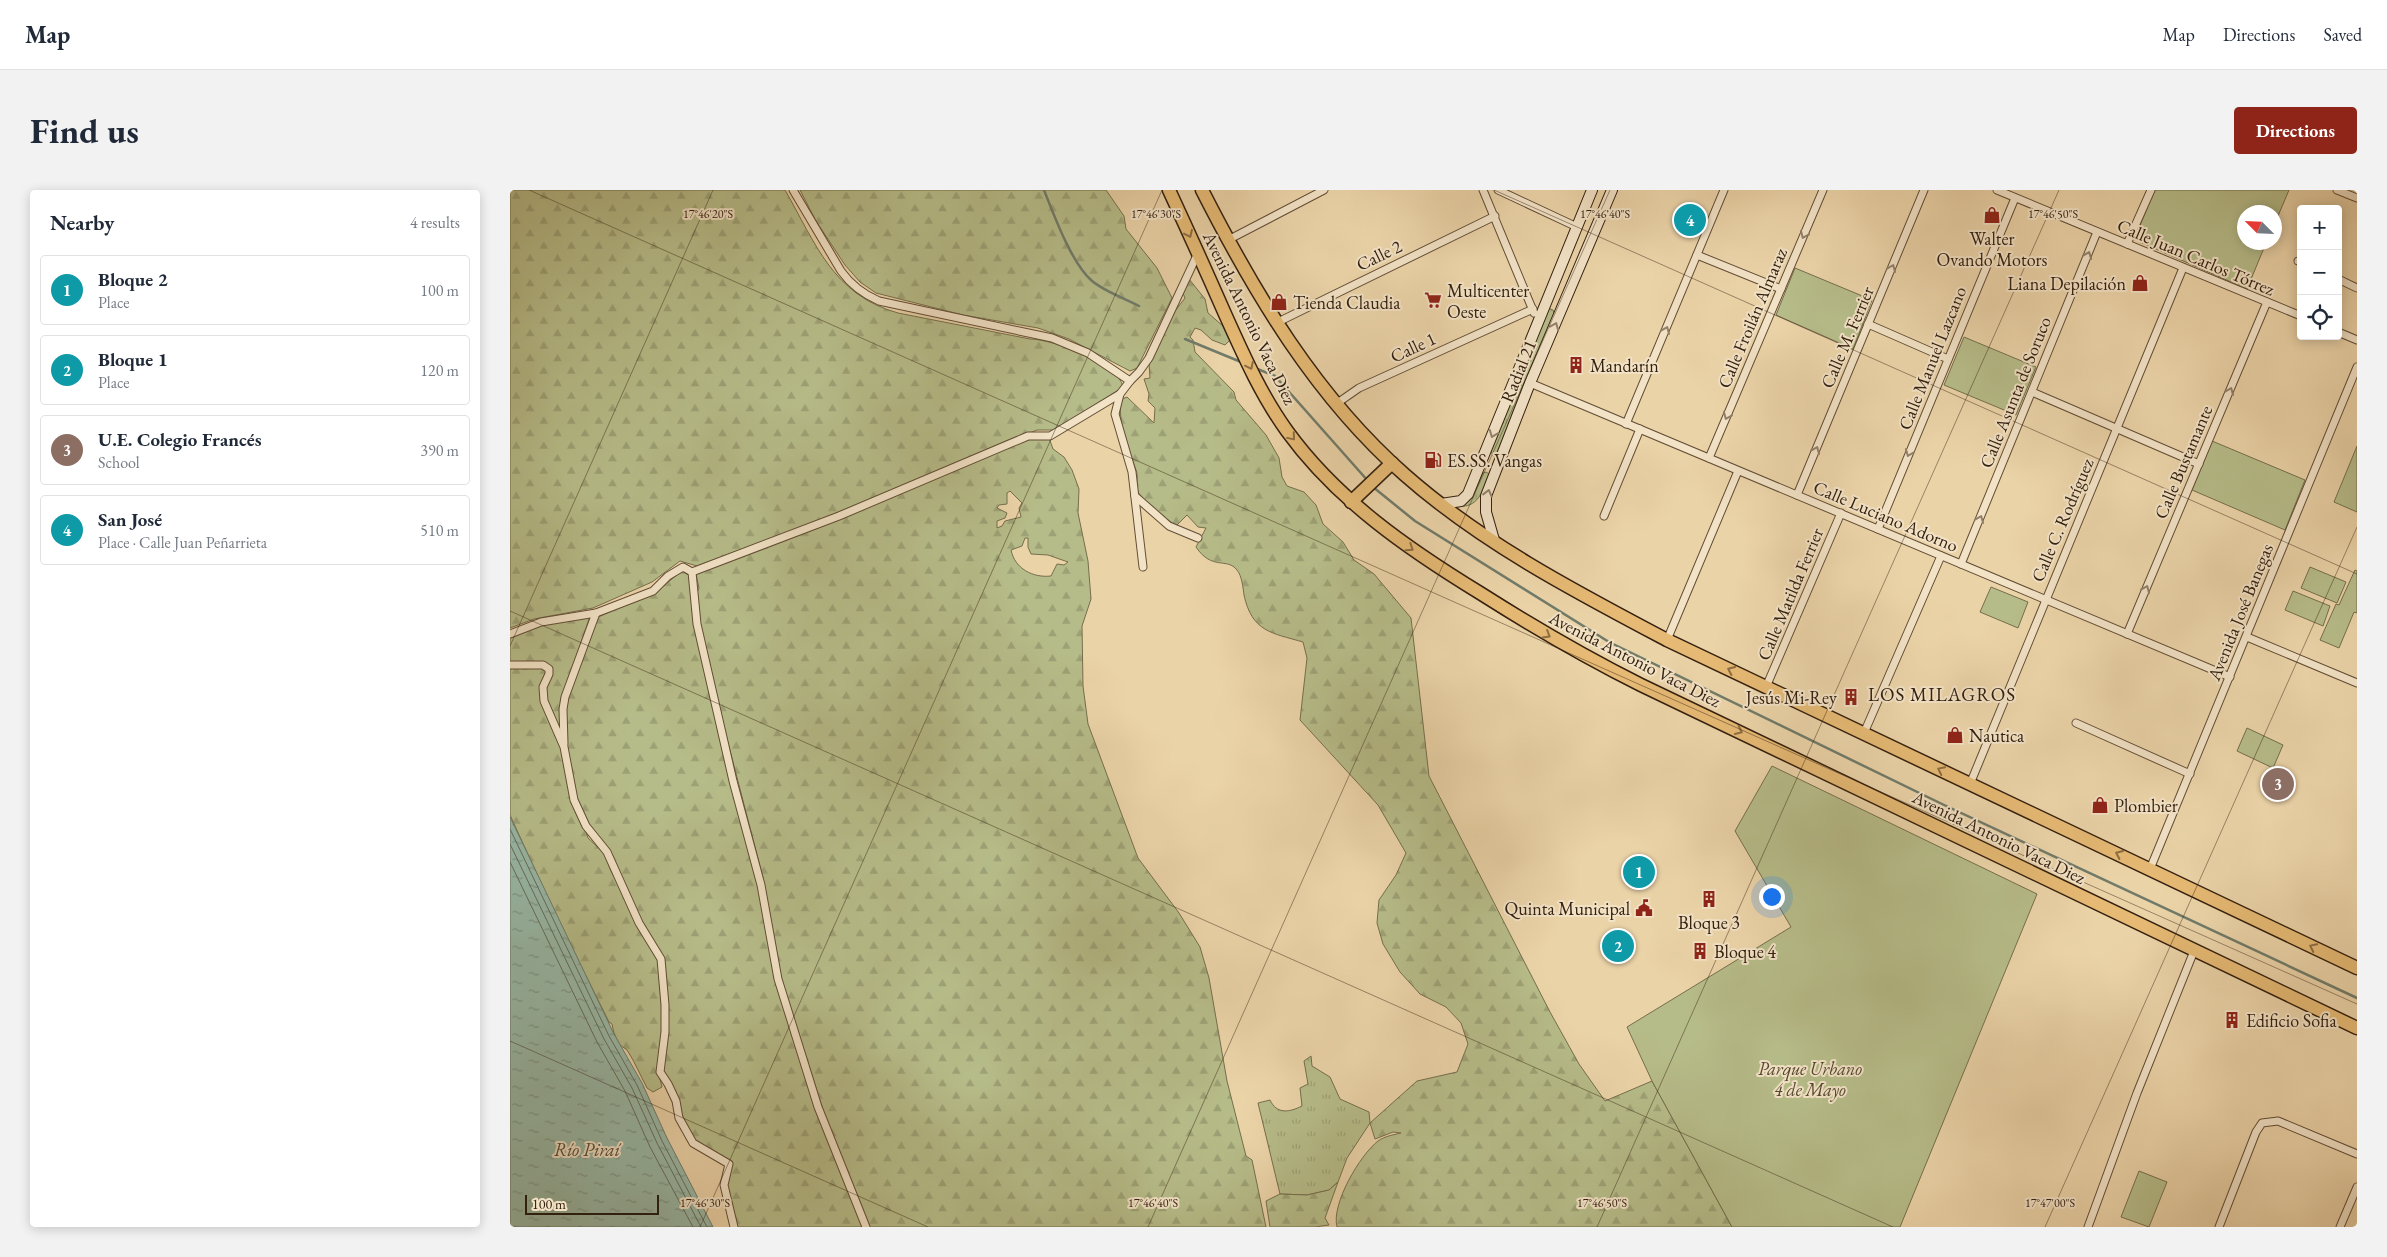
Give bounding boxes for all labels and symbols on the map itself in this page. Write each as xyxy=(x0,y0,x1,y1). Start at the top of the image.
pin: 4 xyxy=(1674,201,1706,239)
shop icon: Walter Ovando Motors xyxy=(1982,205,2002,225)
north arrow xyxy=(2237,205,2282,250)
text: 17°46'20"S xyxy=(683,206,733,222)
text: 17°46'30"S xyxy=(1131,206,1181,222)
text: 17°46'40"S xyxy=(1580,206,1630,222)
text: 17°46'50"S xyxy=(2028,206,2078,222)
street label: Calle Juan Carlos Tórrez xyxy=(2114,213,2278,301)
street label: Avenida Antonio Vaca Diez xyxy=(1198,227,1302,408)
place label: Walter Ovando Motors xyxy=(1937,227,2048,271)
one-way arrow xyxy=(1183,229,1194,238)
one-way arrow xyxy=(1800,230,1811,239)
street label: Calle 2 xyxy=(1352,234,1406,276)
street label: Calle Froilán Almaraz xyxy=(1712,244,1792,392)
one-way arrow xyxy=(2081,251,2092,260)
one-way arrow xyxy=(1885,264,1896,273)
place label: Liana Depilación xyxy=(2008,272,2126,295)
shop icon: Liana Depilación xyxy=(2130,273,2150,293)
place label: Multicenter Oeste xyxy=(1447,279,1529,323)
street label: Calle M. Ferrier xyxy=(1815,283,1879,391)
street label: Calle Manuel Lazcano xyxy=(1893,283,1971,433)
supermarket icon: Multicenter Oeste xyxy=(1423,290,1443,310)
place label: Tienda Claudia xyxy=(1293,291,1401,314)
shop icon: Tienda Claudia xyxy=(1269,292,1289,312)
street label: Calle Asunta de Soruco xyxy=(1974,313,2056,471)
one-way arrow xyxy=(1548,322,1559,331)
street label: Calle 1 xyxy=(1386,326,1440,368)
one-way arrow xyxy=(1659,326,1670,335)
street label: Radial 21 xyxy=(1495,336,1541,406)
place label: Mandarín xyxy=(1590,354,1659,377)
building icon: Mandarín xyxy=(1566,355,1586,375)
one-way arrow xyxy=(1244,361,1254,370)
one-way arrow xyxy=(2223,387,2234,396)
street label: Calle Bustamante xyxy=(2149,402,2217,522)
one-way arrow xyxy=(1722,411,1733,420)
one-way arrow xyxy=(1489,429,1499,438)
one-way arrow xyxy=(1287,432,1296,441)
one-way arrow xyxy=(1809,446,1820,455)
one-way arrow xyxy=(1905,448,1915,457)
place label: ES.SS. Vangas xyxy=(1447,449,1542,472)
fuel station icon: ES.SS. Vangas xyxy=(1423,450,1443,470)
street label: Calle C. Rodríguez xyxy=(2026,454,2098,585)
street label: Calle Luciano Adorno xyxy=(1810,475,1962,557)
one-way arrow xyxy=(1483,489,1493,498)
one-way arrow xyxy=(1974,515,1984,524)
street label: Calle Matilda Ferrier xyxy=(1752,524,1828,664)
street label: Avenida José Banegas xyxy=(2202,540,2278,685)
one-way arrow xyxy=(1404,542,1414,551)
one-way arrow xyxy=(2140,585,2151,594)
street label: Avenida Antonio Vaca Diez xyxy=(1544,605,1725,712)
one-way arrow xyxy=(1542,628,1551,638)
one-way arrow xyxy=(1727,666,1736,676)
district label: LOS MILAGROS xyxy=(1868,682,2016,707)
place label: Jesús Mi-Rey xyxy=(1744,686,1837,709)
building icon: Jesús Mi-Rey xyxy=(1841,687,1861,707)
place label: Nautica xyxy=(1969,724,2025,747)
one-way arrow xyxy=(1734,725,1743,736)
shop icon: Nautica xyxy=(1945,725,1965,745)
pin: 3 xyxy=(2262,765,2294,803)
one-way arrow xyxy=(1937,766,1946,776)
street label: Avenida Antonio Vaca Diez xyxy=(1908,785,2089,889)
place label: Plombier xyxy=(2114,794,2178,817)
shop icon: Plombier xyxy=(2090,795,2110,815)
one-way arrow xyxy=(2115,850,2124,860)
pin: 1 xyxy=(1623,853,1655,891)
your location xyxy=(1759,884,1785,910)
building icon: Bloque 3 xyxy=(1699,889,1719,909)
place label: Quinta Municipal xyxy=(1505,897,1630,920)
public building icon: Quinta Municipal xyxy=(1634,898,1654,918)
place label: Bloque 3 xyxy=(1678,911,1740,934)
pin: 2 xyxy=(1602,927,1634,965)
place label: Bloque 4 xyxy=(1714,940,1776,963)
building icon: Bloque 4 xyxy=(1690,941,1710,961)
one-way arrow xyxy=(2309,943,2318,953)
place label: Edificio Sofia xyxy=(2246,1009,2337,1032)
building icon: Edificio Sofia xyxy=(2222,1010,2242,1030)
park label: Parque Urbano 4 de Mayo xyxy=(1758,1057,1862,1102)
water label: Río Piraí xyxy=(554,1137,622,1162)
scale bar xyxy=(525,1192,659,1215)
text: 17°46'30"S xyxy=(680,1195,730,1211)
text: 17°46'40"S xyxy=(1128,1195,1178,1211)
text: 17°46'50"S xyxy=(1577,1195,1627,1211)
text: 17°47'00"S xyxy=(2025,1195,2075,1211)

